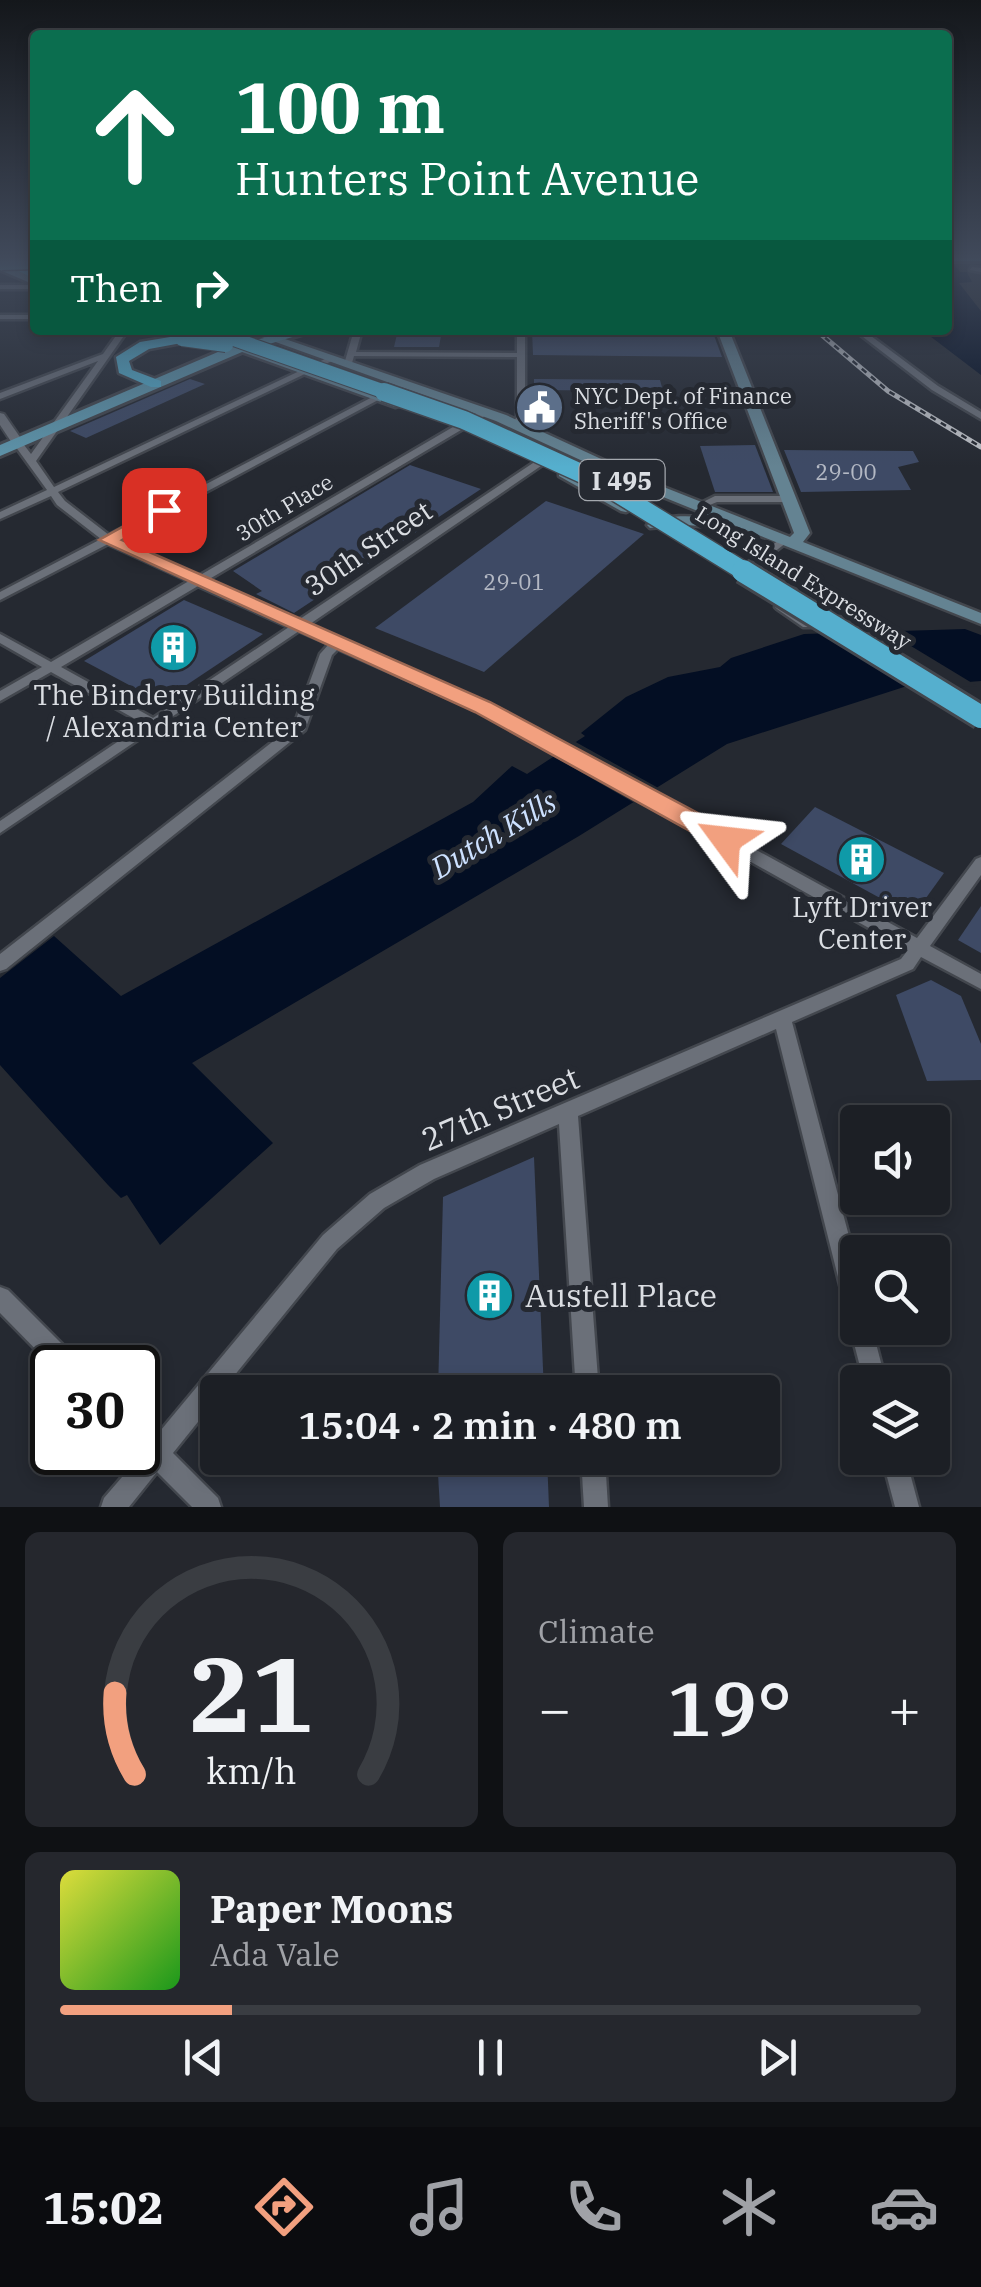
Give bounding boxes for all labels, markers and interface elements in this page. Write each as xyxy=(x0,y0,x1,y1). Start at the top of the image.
text: 100 m xyxy=(235,61,445,152)
icon: ahead xyxy=(70,70,200,200)
text: Hunters Point Avenue xyxy=(235,149,699,207)
icon: right xyxy=(183,260,238,315)
text: Then xyxy=(70,263,163,312)
place label: NYC Dept. of Finance Sheriff's Office xyxy=(574,381,792,435)
public building icon: NYC Dept. of Finance Sheriff's Office xyxy=(513,382,565,434)
house number: 29-00 xyxy=(815,457,877,486)
road number: I 495 xyxy=(580,460,664,500)
street label: 30th Place xyxy=(230,467,338,547)
pin xyxy=(122,468,207,553)
icon: arrive xyxy=(137,483,192,538)
street label: 30th Street xyxy=(297,492,439,604)
street label: Long Island Expressway xyxy=(691,499,918,655)
house number: 29-01 xyxy=(483,567,545,596)
building icon: The Bindery Building / Alexandria Center xyxy=(148,621,200,673)
place label: The Bindery Building / Alexandria Center xyxy=(33,676,315,745)
water label: Dutch Kills xyxy=(422,781,563,887)
position arrow xyxy=(674,788,778,892)
building icon: Lyft Driver Center xyxy=(836,833,888,885)
place label: Lyft Driver Center xyxy=(792,888,933,957)
street label: 27th Street xyxy=(415,1056,585,1160)
map controls xyxy=(840,1105,950,1475)
button: sound xyxy=(840,1105,950,1215)
button: search xyxy=(840,1235,950,1345)
building icon: Austell Place xyxy=(464,1269,516,1321)
place label: Austell Place xyxy=(525,1274,717,1316)
speed limit sign: 30 xyxy=(30,1345,160,1475)
button: layers xyxy=(840,1365,950,1475)
text: 15:04 · 2 min · 480 m xyxy=(298,1400,682,1449)
text: Climate xyxy=(538,1610,655,1652)
text: 21 xyxy=(189,1625,314,1761)
text: 19° xyxy=(667,1659,792,1757)
text: − xyxy=(538,1673,571,1744)
text: + xyxy=(888,1673,921,1744)
text: km/h xyxy=(206,1747,297,1794)
text: Paper Moons xyxy=(210,1884,453,1933)
text: Ada Vale xyxy=(210,1933,340,1975)
icon: previous xyxy=(176,2030,231,2085)
icon: pause xyxy=(463,2030,518,2085)
icon: next xyxy=(750,2030,805,2085)
icon: directions xyxy=(249,2172,319,2242)
icon: music xyxy=(404,2172,474,2242)
icon: phone xyxy=(559,2172,629,2242)
icon: climate xyxy=(714,2172,784,2242)
icon: car xyxy=(869,2172,939,2242)
text: 15:02 xyxy=(42,2178,164,2236)

